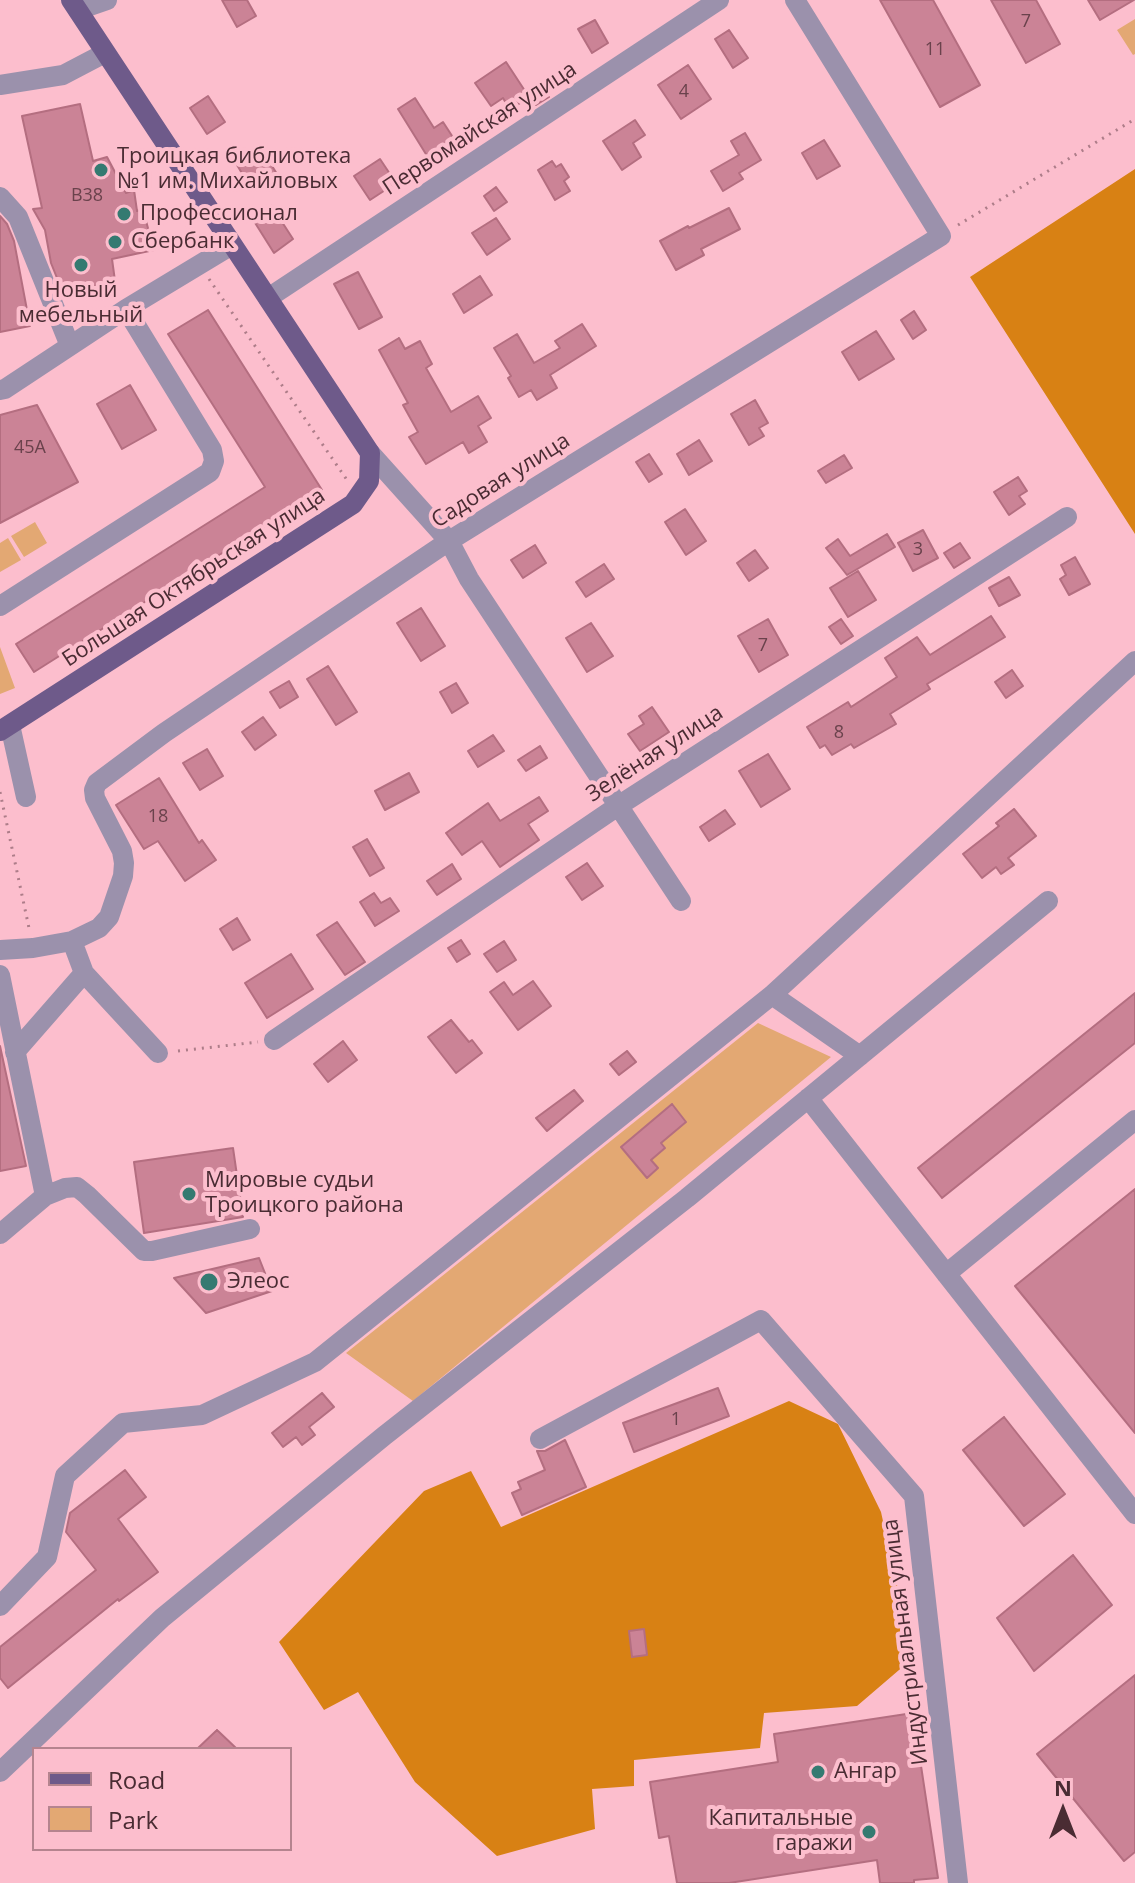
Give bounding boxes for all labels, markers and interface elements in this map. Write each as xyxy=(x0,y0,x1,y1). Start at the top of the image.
house number: 7 xyxy=(1021,11,1031,33)
house number: 11 xyxy=(925,39,945,61)
street label: Первомайская улица xyxy=(378,56,582,202)
house number: 4 xyxy=(679,81,689,103)
place label: Троицкая библиотека №1 им. Михайловых xyxy=(117,144,351,196)
marker: Троицкая библиотека №1 им. Михайловых xyxy=(92,161,110,179)
house number: В38 xyxy=(71,185,103,207)
place label: Профессионал xyxy=(140,201,298,227)
marker: Профессионал xyxy=(115,205,133,223)
place label: Сбербанк xyxy=(131,229,234,255)
marker: Сбербанк xyxy=(106,233,124,251)
marker: Новый мебельный xyxy=(72,256,90,274)
place label: Новый мебельный xyxy=(19,278,143,330)
street label: Садовая улица xyxy=(427,428,575,534)
house number: 45А xyxy=(14,437,46,459)
street label: Большая Октябрьская улица xyxy=(58,483,330,673)
house number: 3 xyxy=(913,539,923,561)
house number: 7 xyxy=(758,635,768,657)
street label: Зелёная улица xyxy=(582,700,728,808)
house number: 8 xyxy=(834,722,844,744)
house number: 18 xyxy=(148,806,168,828)
place label: Мировые судьи Троицкого района xyxy=(205,1168,404,1220)
marker: Мировые судьи Троицкого района xyxy=(180,1185,198,1203)
place label: Элеос xyxy=(227,1269,290,1295)
marker: Элеос xyxy=(198,1271,220,1293)
house number: 1 xyxy=(671,1409,681,1431)
street label: Индустриальная улица xyxy=(878,1517,934,1767)
legend xyxy=(32,1747,292,1851)
place label: Ангар xyxy=(834,1759,897,1785)
text: Road xyxy=(108,1763,165,1796)
marker: Ангар xyxy=(809,1763,827,1781)
north arrow xyxy=(1023,1771,1103,1851)
text: N xyxy=(1054,1772,1072,1802)
text: Park xyxy=(108,1803,158,1836)
place label: Капитальные гаражи xyxy=(708,1806,853,1858)
marker: Капитальные гаражи xyxy=(860,1823,878,1841)

